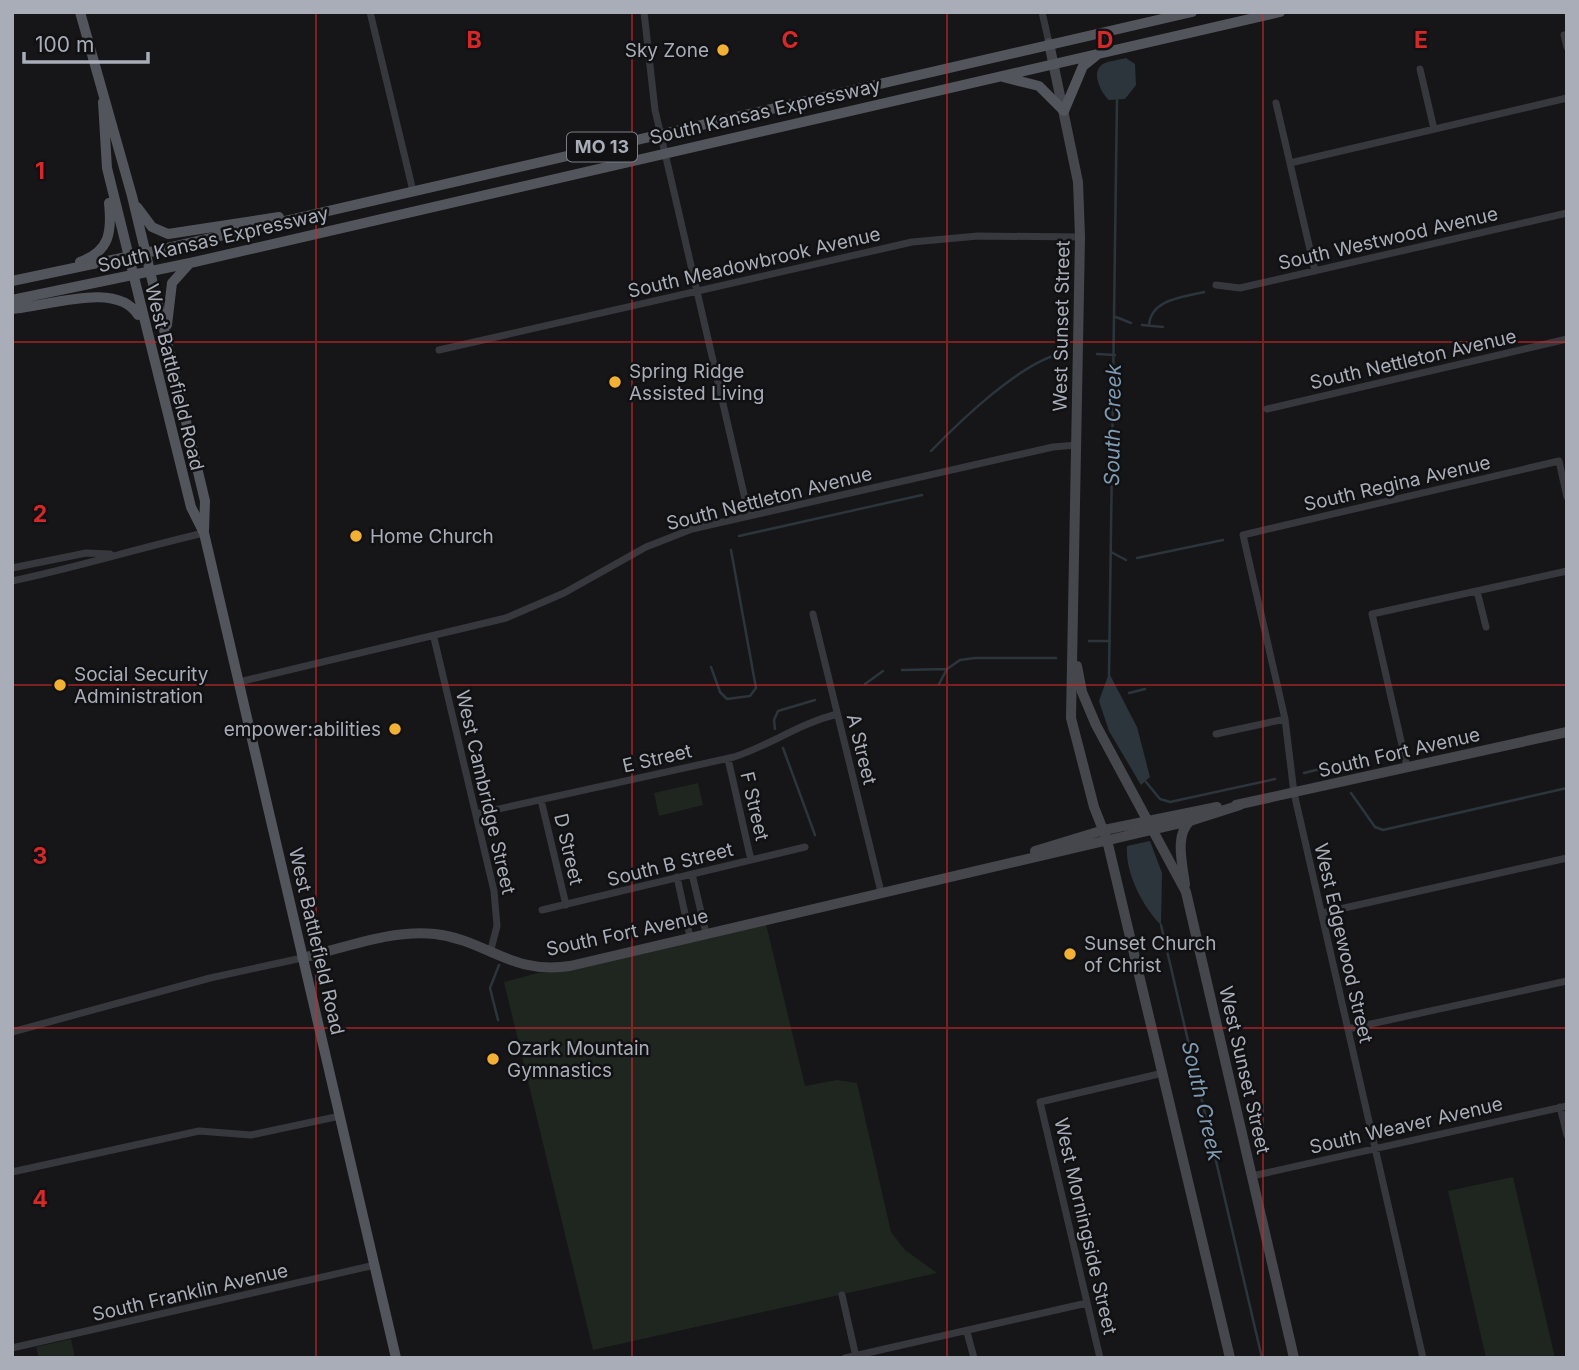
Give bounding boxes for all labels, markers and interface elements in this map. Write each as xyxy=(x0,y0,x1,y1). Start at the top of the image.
scale bar xyxy=(24,21,149,65)
text: B xyxy=(466,26,482,54)
text: C xyxy=(781,26,799,54)
text: D xyxy=(1097,26,1113,54)
text: E xyxy=(1414,26,1428,54)
text: 100 m xyxy=(35,32,94,57)
place label: Sky Zone xyxy=(625,39,709,62)
marker: Sky Zone xyxy=(715,42,731,58)
street label: South Kansas Expressway xyxy=(647,74,883,149)
road number: MO 13 xyxy=(567,132,637,162)
text: 1 xyxy=(35,157,45,185)
street label: South Kansas Expressway xyxy=(95,202,331,277)
street label: South Westwood Avenue xyxy=(1276,202,1500,275)
street label: South Meadowbrook Avenue xyxy=(625,222,883,303)
street label: West Sunset Street xyxy=(1049,240,1074,412)
street label: West Battlefield Road xyxy=(140,282,209,473)
street label: South Nettleton Avenue xyxy=(1308,325,1519,394)
place label: Spring Ridge Assisted Living xyxy=(629,360,764,405)
water label: South Creek xyxy=(1099,363,1126,486)
marker: Spring Ridge Assisted Living xyxy=(607,374,623,390)
street label: South Regina Avenue xyxy=(1302,451,1493,516)
street label: South Nettleton Avenue xyxy=(664,462,874,535)
text: 2 xyxy=(33,500,47,528)
place label: Home Church xyxy=(370,525,494,548)
marker: Home Church xyxy=(348,528,364,544)
place label: Social Security Administration xyxy=(74,663,209,708)
marker: Social Security Administration xyxy=(52,677,68,693)
street label: West Cambridge Street xyxy=(451,688,520,896)
street label: A Street xyxy=(842,711,881,787)
place label: empower:abilities xyxy=(224,718,381,741)
marker: empower:abilities xyxy=(387,721,403,737)
street label: South Fort Avenue xyxy=(1316,723,1482,782)
street label: E Street xyxy=(620,739,694,778)
street label: F Street xyxy=(735,769,774,843)
street label: D Street xyxy=(549,811,588,887)
street label: South B Street xyxy=(605,838,735,891)
street label: West Edgewood Street xyxy=(1309,841,1378,1045)
text: 3 xyxy=(33,842,47,870)
street label: West Battlefield Road xyxy=(284,845,349,1037)
street label: South Fort Avenue xyxy=(544,904,710,961)
place label: Sunset Church of Christ xyxy=(1084,932,1217,977)
marker: Sunset Church of Christ xyxy=(1062,946,1078,962)
street label: West Sunset Street xyxy=(1214,984,1275,1156)
place label: Ozark Mountain Gymnastics xyxy=(507,1037,650,1082)
water label: South Creek xyxy=(1177,1038,1229,1164)
marker: Ozark Mountain Gymnastics xyxy=(485,1051,501,1067)
street label: South Weaver Avenue xyxy=(1307,1092,1505,1159)
street label: West Morningside Street xyxy=(1049,1116,1122,1337)
text: 4 xyxy=(32,1185,48,1213)
street label: South Franklin Avenue xyxy=(90,1259,290,1326)

